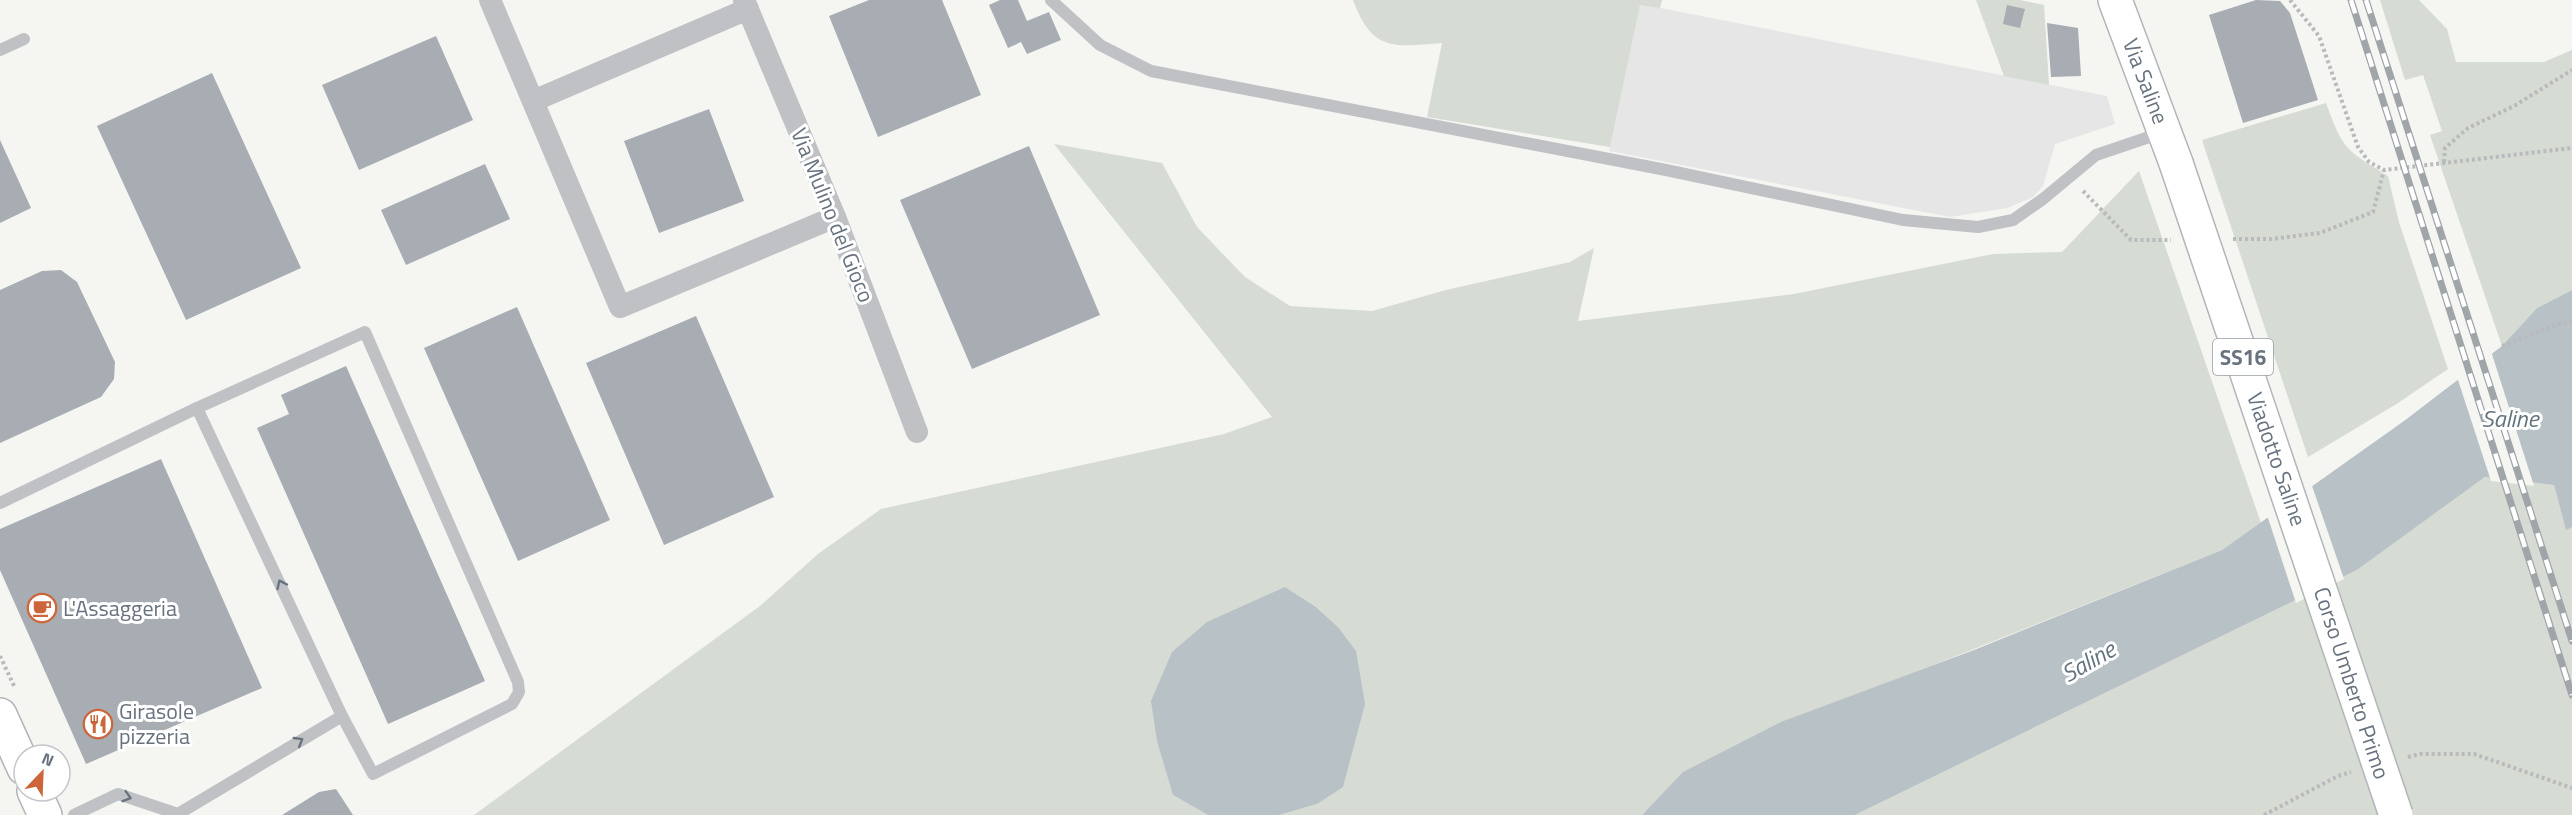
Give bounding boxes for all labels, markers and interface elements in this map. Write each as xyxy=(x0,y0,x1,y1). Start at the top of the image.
street label: Via Saline xyxy=(2114,33,2178,129)
street label: Via Mulino del Gioco xyxy=(782,123,884,307)
road number: SS16 xyxy=(2213,339,2273,375)
street label: Viadotto Saline xyxy=(2238,388,2316,530)
water label: Saline xyxy=(2481,400,2540,436)
one-way arrow xyxy=(276,580,288,591)
street label: Corso Umberto Primo xyxy=(2305,583,2399,783)
place label: L'Assaggeria xyxy=(63,591,177,625)
cafe icon: L'Assaggeria xyxy=(26,592,58,624)
water label: Saline xyxy=(2054,630,2123,691)
place label: Girasole pizzeria xyxy=(119,694,194,753)
restaurant icon: Girasole pizzeria xyxy=(82,708,114,740)
one-way arrow xyxy=(293,737,303,749)
north arrow xyxy=(12,743,72,803)
text: N xyxy=(38,746,58,772)
one-way arrow xyxy=(121,790,132,802)

